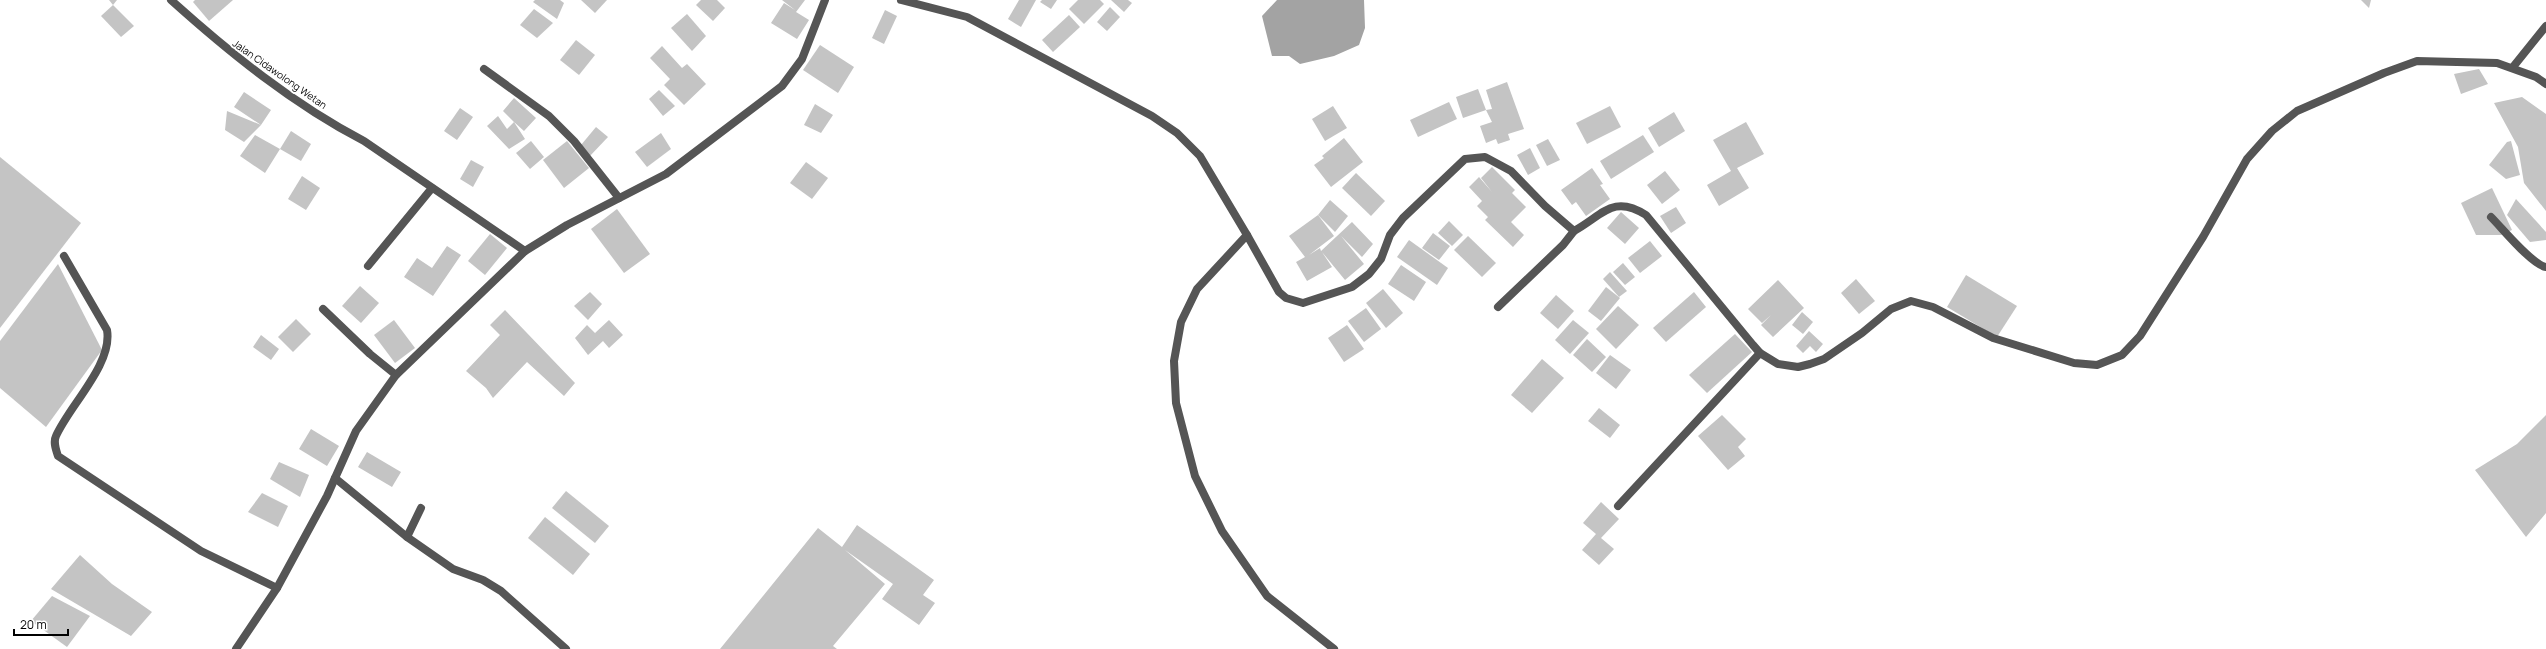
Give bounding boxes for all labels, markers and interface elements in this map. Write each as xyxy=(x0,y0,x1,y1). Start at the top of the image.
street label: Jalan Cidawolong Wetan xyxy=(230,36,330,112)
scale bar xyxy=(14,611,68,637)
text: 20 m xyxy=(20,616,47,633)

